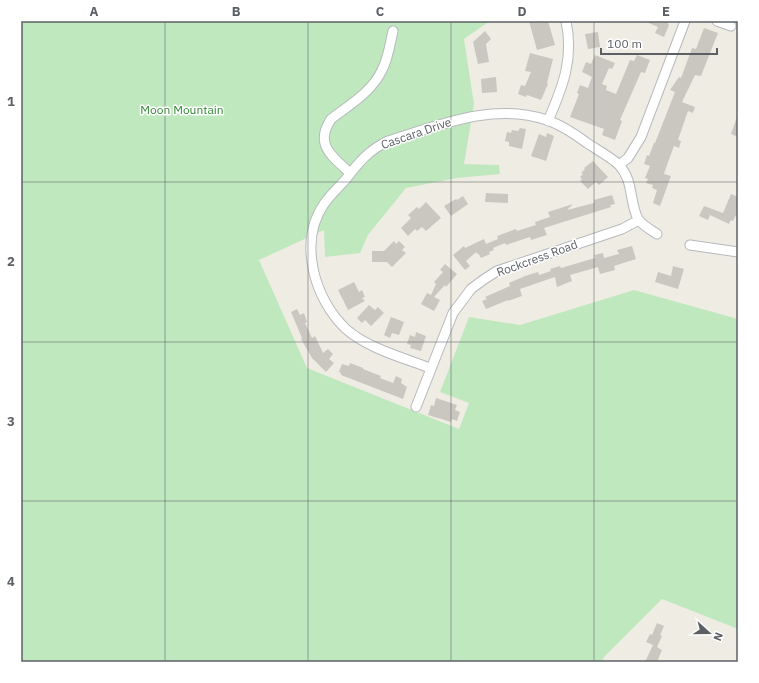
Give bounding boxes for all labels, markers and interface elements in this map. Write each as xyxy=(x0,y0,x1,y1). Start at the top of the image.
text: A xyxy=(90,3,99,20)
text: B xyxy=(232,3,241,20)
text: C xyxy=(376,3,385,20)
text: D xyxy=(517,3,527,20)
text: E xyxy=(662,3,670,20)
scale bar xyxy=(601,30,717,56)
text: 100 m xyxy=(607,36,642,51)
text: 1 xyxy=(7,93,15,110)
park label: Moon Mountain xyxy=(140,102,224,117)
street label: Cascara Drive xyxy=(379,114,454,152)
street label: Rockcress Road xyxy=(494,236,580,280)
text: 2 xyxy=(7,253,15,270)
text: 3 xyxy=(7,413,15,430)
text: 4 xyxy=(7,573,15,590)
north arrow xyxy=(689,613,729,653)
text: N xyxy=(710,630,726,643)

